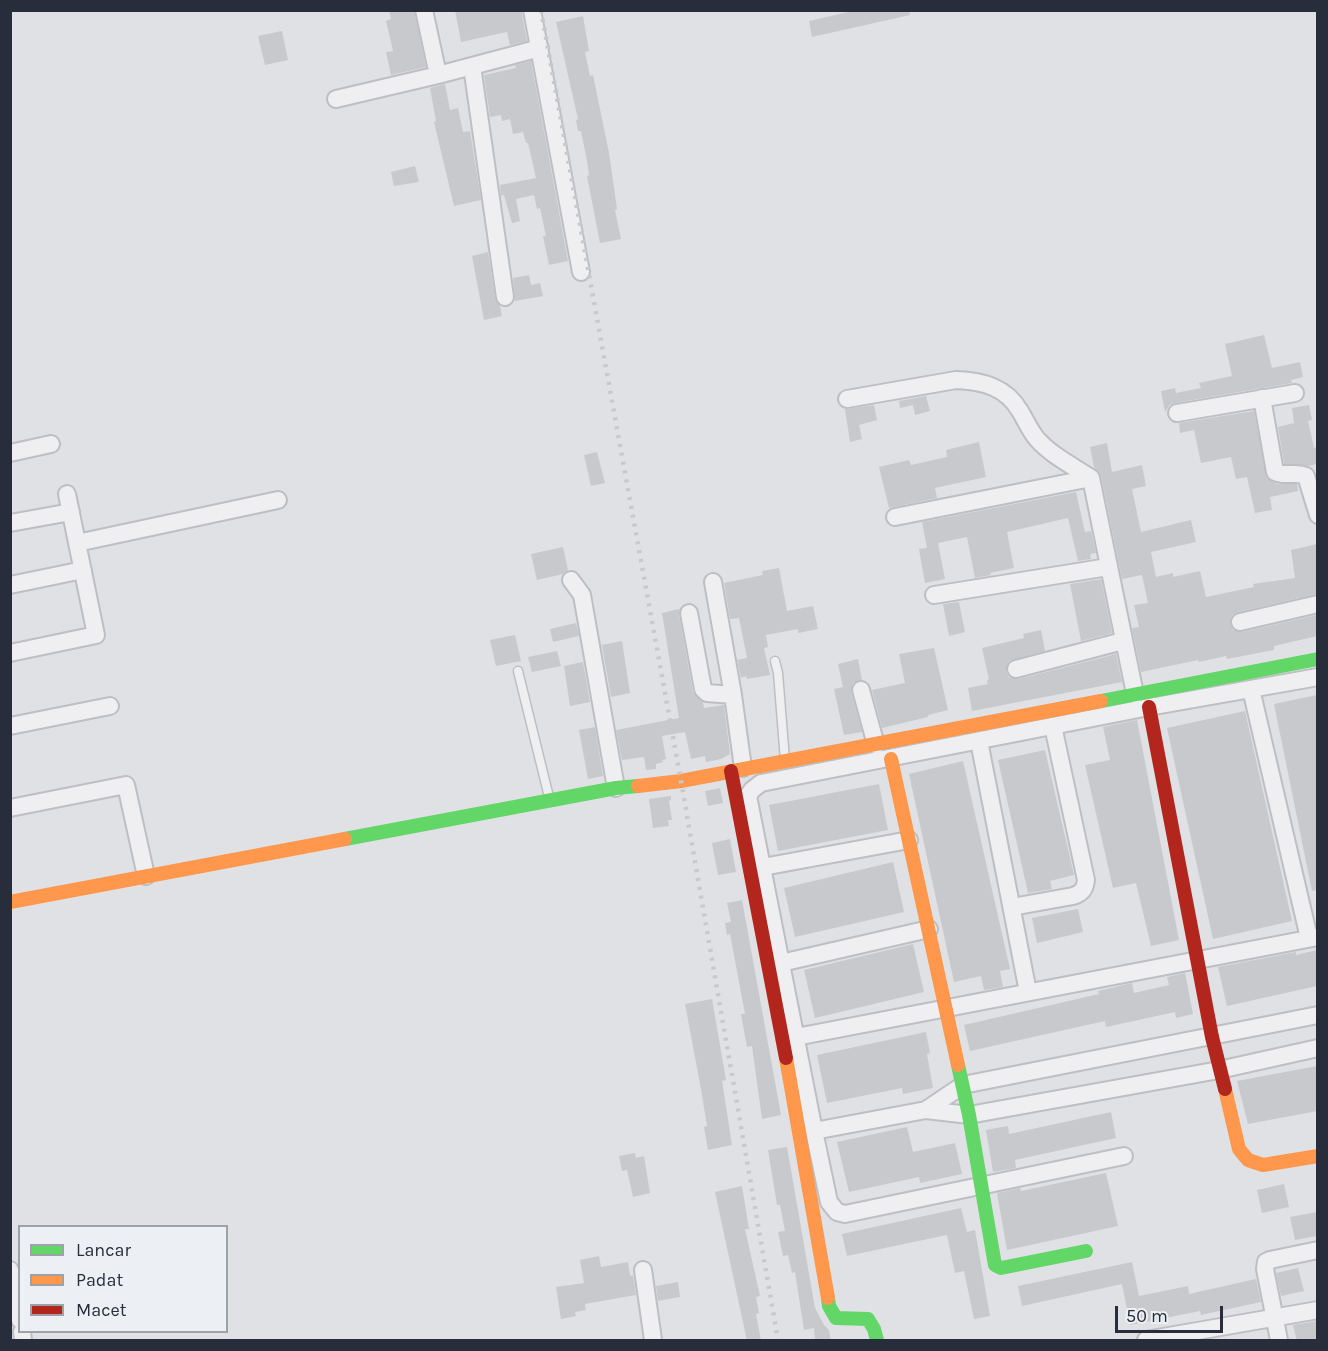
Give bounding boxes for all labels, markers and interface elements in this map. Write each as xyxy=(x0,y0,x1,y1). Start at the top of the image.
legend xyxy=(18,1225,228,1333)
text: Lancar xyxy=(76,1239,131,1261)
text: Padat xyxy=(76,1269,123,1291)
scale bar xyxy=(1118,1294,1226,1332)
text: Macet xyxy=(76,1299,126,1321)
text: 50 m xyxy=(1126,1305,1168,1327)

